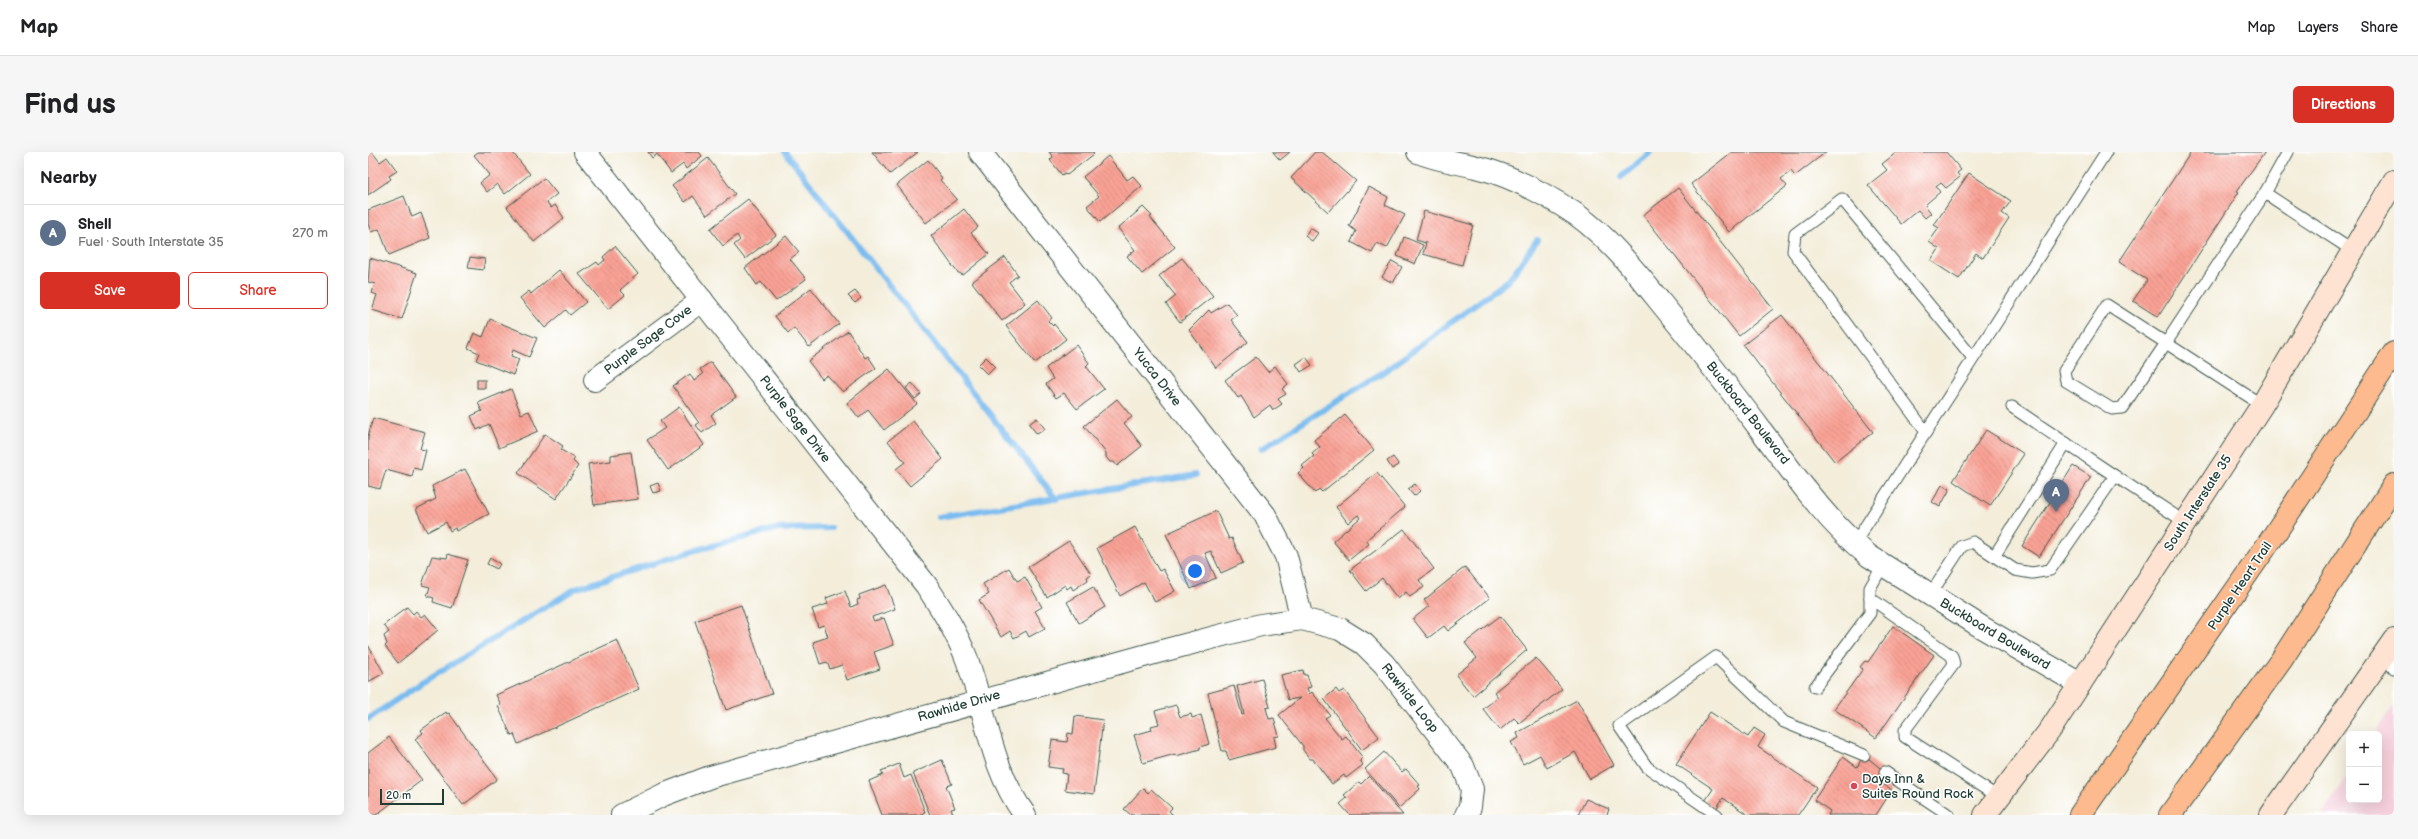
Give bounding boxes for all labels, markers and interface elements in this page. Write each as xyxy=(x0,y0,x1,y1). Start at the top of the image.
text: Map xyxy=(20,16,58,39)
text: Map xyxy=(2247,19,2275,36)
text: Layers xyxy=(2297,19,2339,36)
text: Share xyxy=(2361,19,2398,36)
button: Directions xyxy=(2293,86,2394,123)
text: Find us xyxy=(24,88,116,121)
text: Nearby xyxy=(40,168,97,188)
text: Shell xyxy=(78,215,111,234)
text: A xyxy=(49,225,57,241)
text: 270 m xyxy=(292,225,328,241)
text: Fuel · South Interstate 35 xyxy=(78,234,224,250)
button: Save xyxy=(40,272,180,309)
button: Share xyxy=(188,272,328,309)
street label: Purple Sage Cove xyxy=(601,302,695,378)
street label: Yucca Drive xyxy=(1129,344,1185,410)
street label: Buckboard Boulevard xyxy=(1703,358,1793,468)
street label: Purple Sage Drive xyxy=(756,372,834,466)
street label: South Interstate 35 xyxy=(2161,452,2235,554)
pin: A xyxy=(2043,479,2069,512)
street label: Purple Heart Trail xyxy=(2205,539,2276,633)
your location xyxy=(1185,561,1205,581)
street label: Buckboard Boulevard xyxy=(1937,595,2053,673)
street label: Rawhide Loop xyxy=(1378,660,1442,736)
street label: Rawhide Drive xyxy=(916,687,1002,725)
map controls xyxy=(2346,731,2382,803)
button: + xyxy=(2346,731,2382,767)
button: − xyxy=(2346,767,2382,803)
place label: Days Inn & Suites Round Rock xyxy=(1862,771,1974,802)
marker: Days Inn & Suites Round Rock xyxy=(1849,781,1859,791)
scale bar xyxy=(380,787,444,806)
text: 20 m xyxy=(386,789,411,802)

